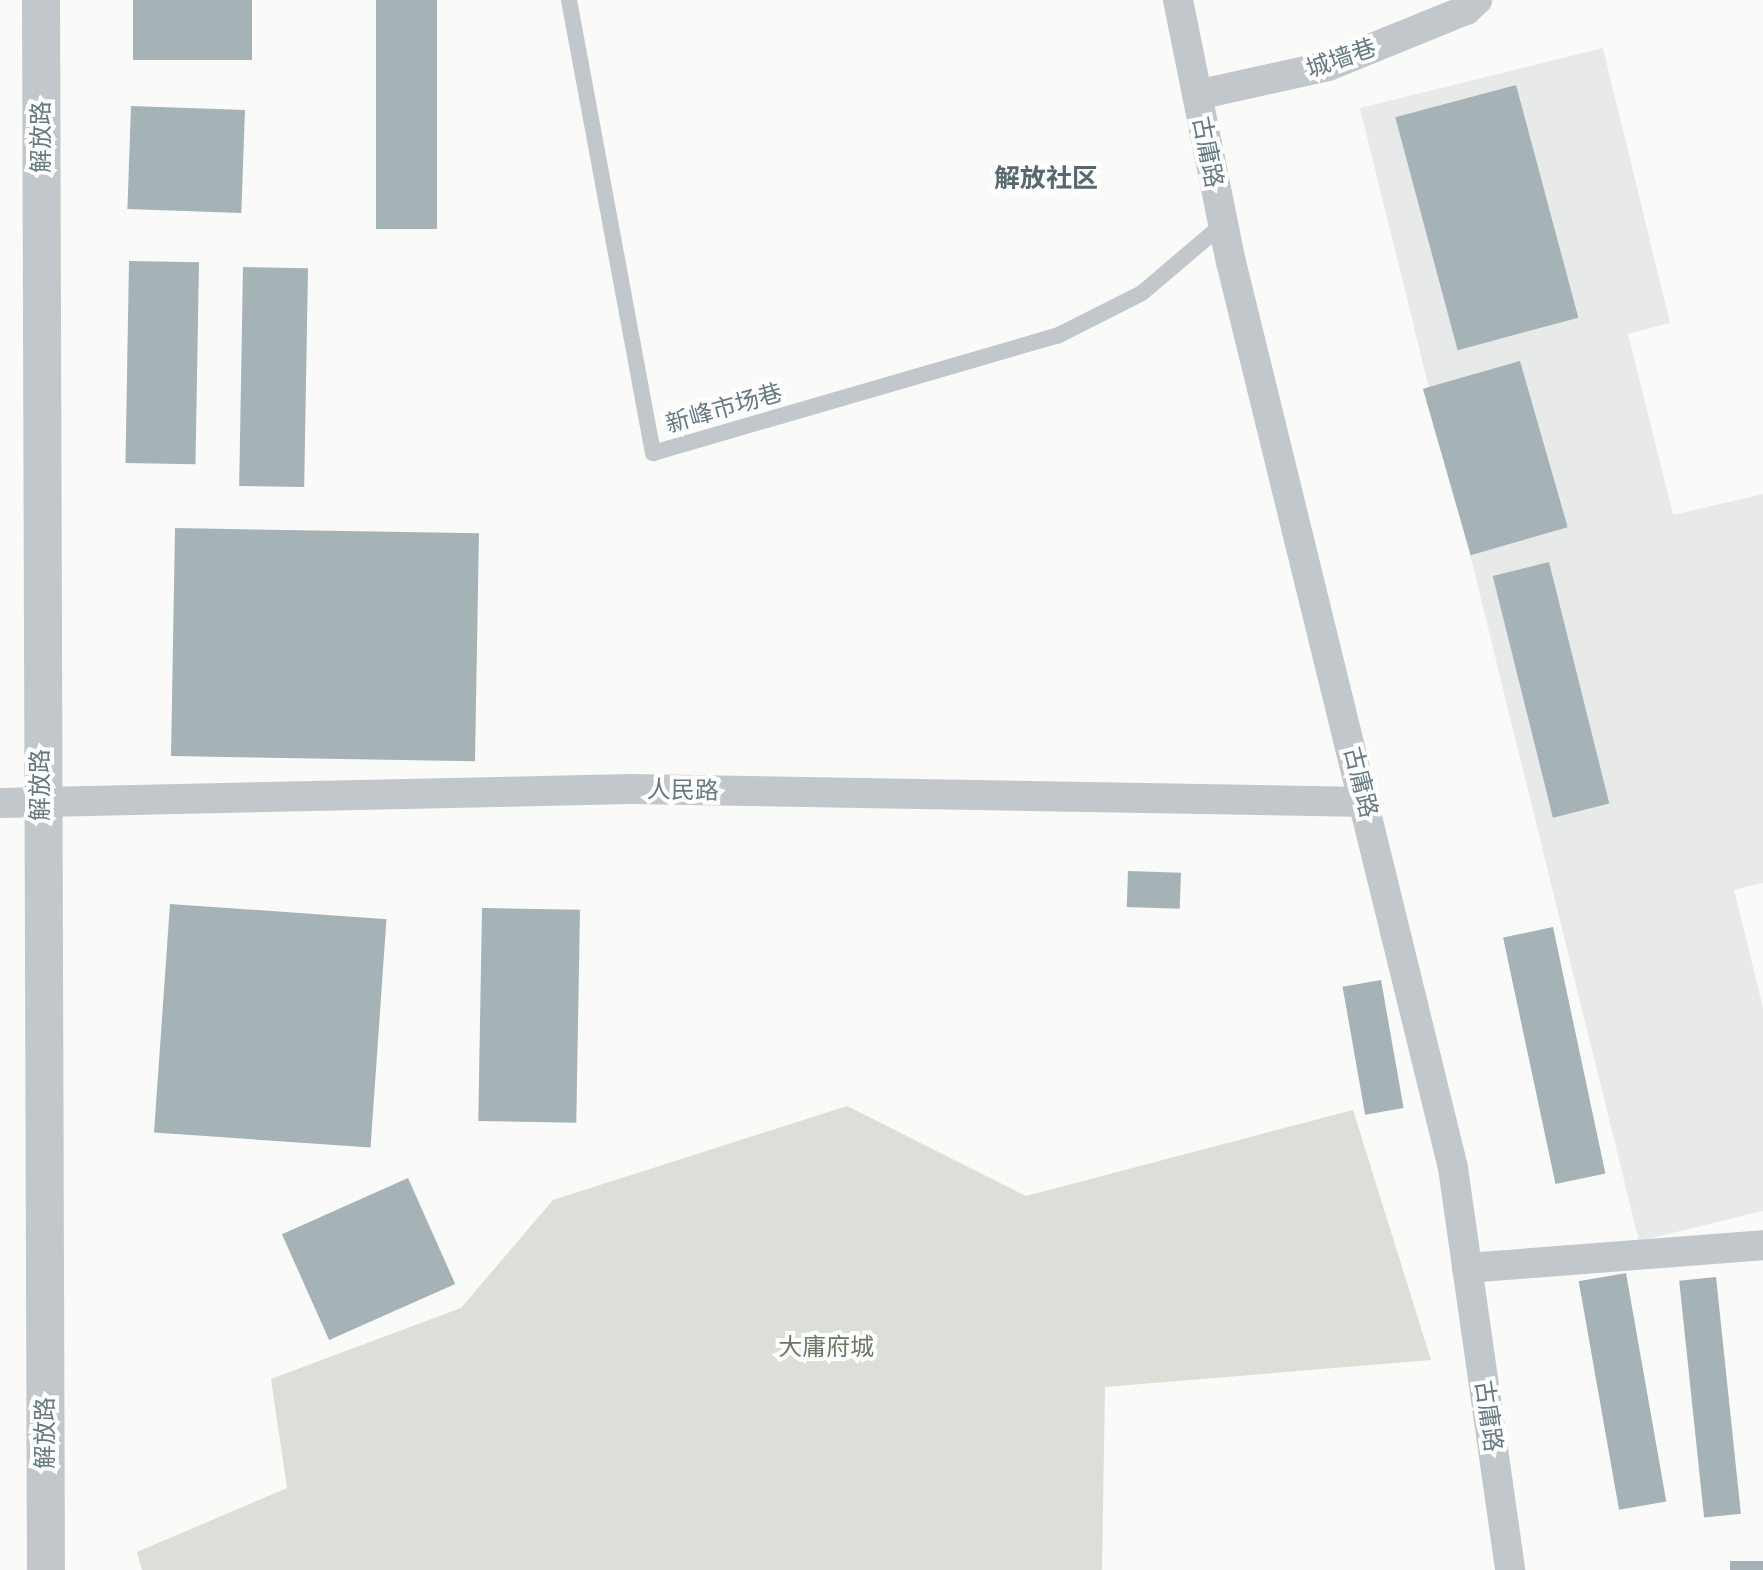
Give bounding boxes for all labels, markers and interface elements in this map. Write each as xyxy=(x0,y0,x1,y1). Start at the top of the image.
street label: 城墙巷 xyxy=(1302,33,1380,83)
street label: 解放路 xyxy=(27,101,55,173)
street label: 古庸路 xyxy=(1187,114,1229,190)
district label: 解放社区 xyxy=(994,163,1098,195)
street label: 新峰市场巷 xyxy=(662,378,786,438)
street label: 古庸路 xyxy=(1338,744,1384,820)
street label: 解放路 xyxy=(26,749,54,821)
street label: 人民路 xyxy=(647,775,719,805)
park label: 大庸府城 xyxy=(778,1333,874,1361)
street label: 古庸路 xyxy=(1470,1378,1508,1454)
street label: 解放路 xyxy=(31,1397,59,1469)

